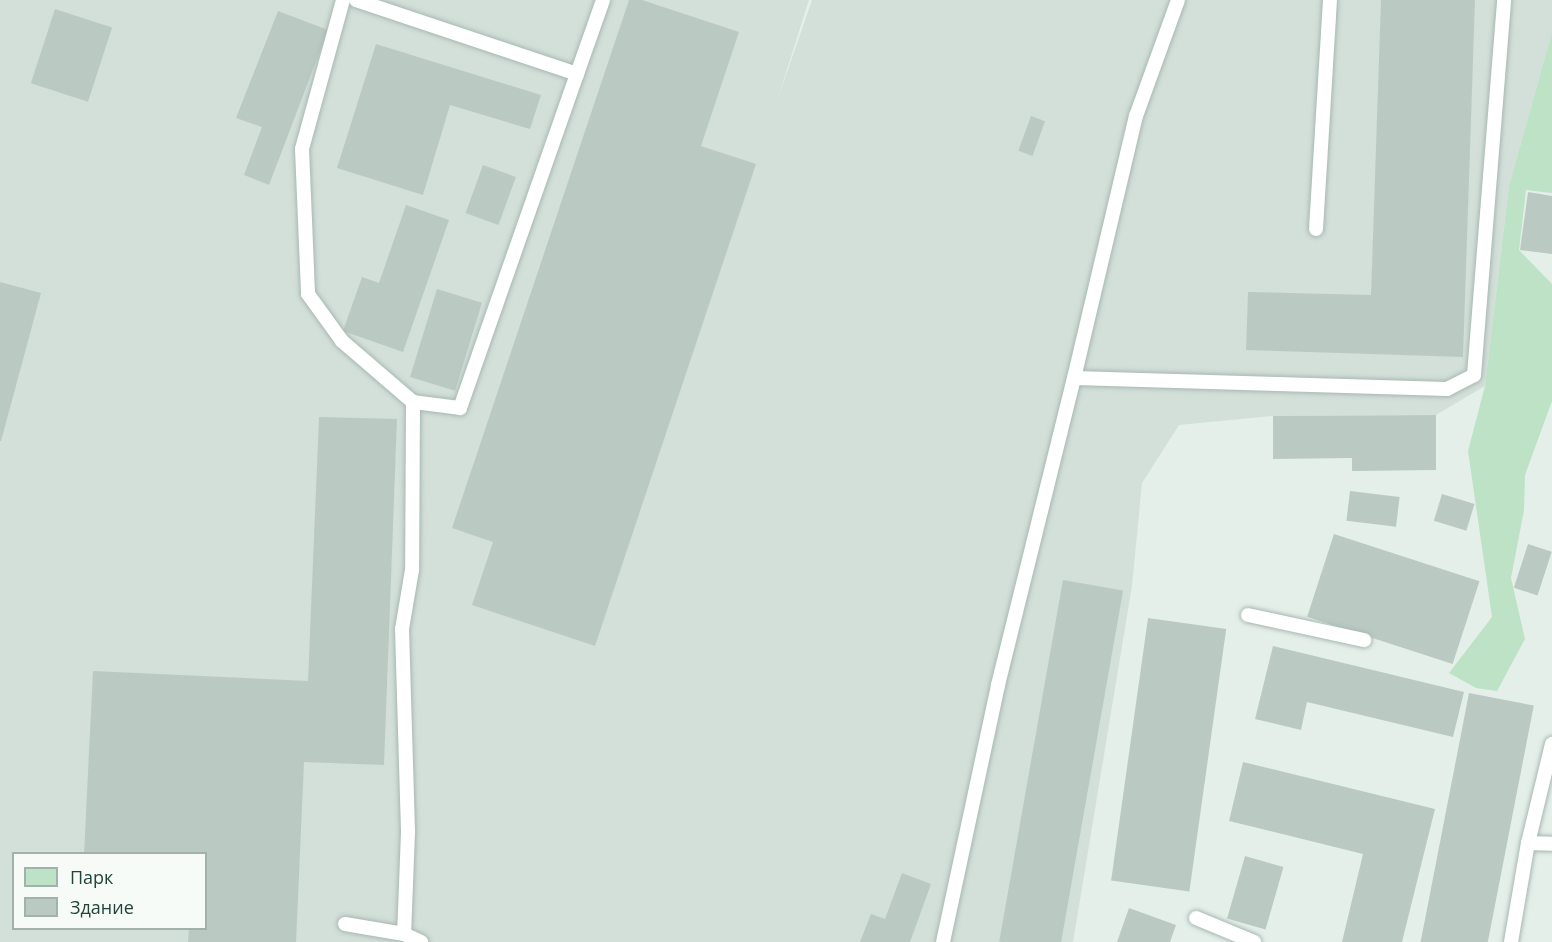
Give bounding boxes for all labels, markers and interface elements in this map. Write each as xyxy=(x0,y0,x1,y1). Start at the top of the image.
legend xyxy=(12,852,207,930)
text: Парк xyxy=(70,865,113,889)
text: Здание xyxy=(70,895,134,919)

